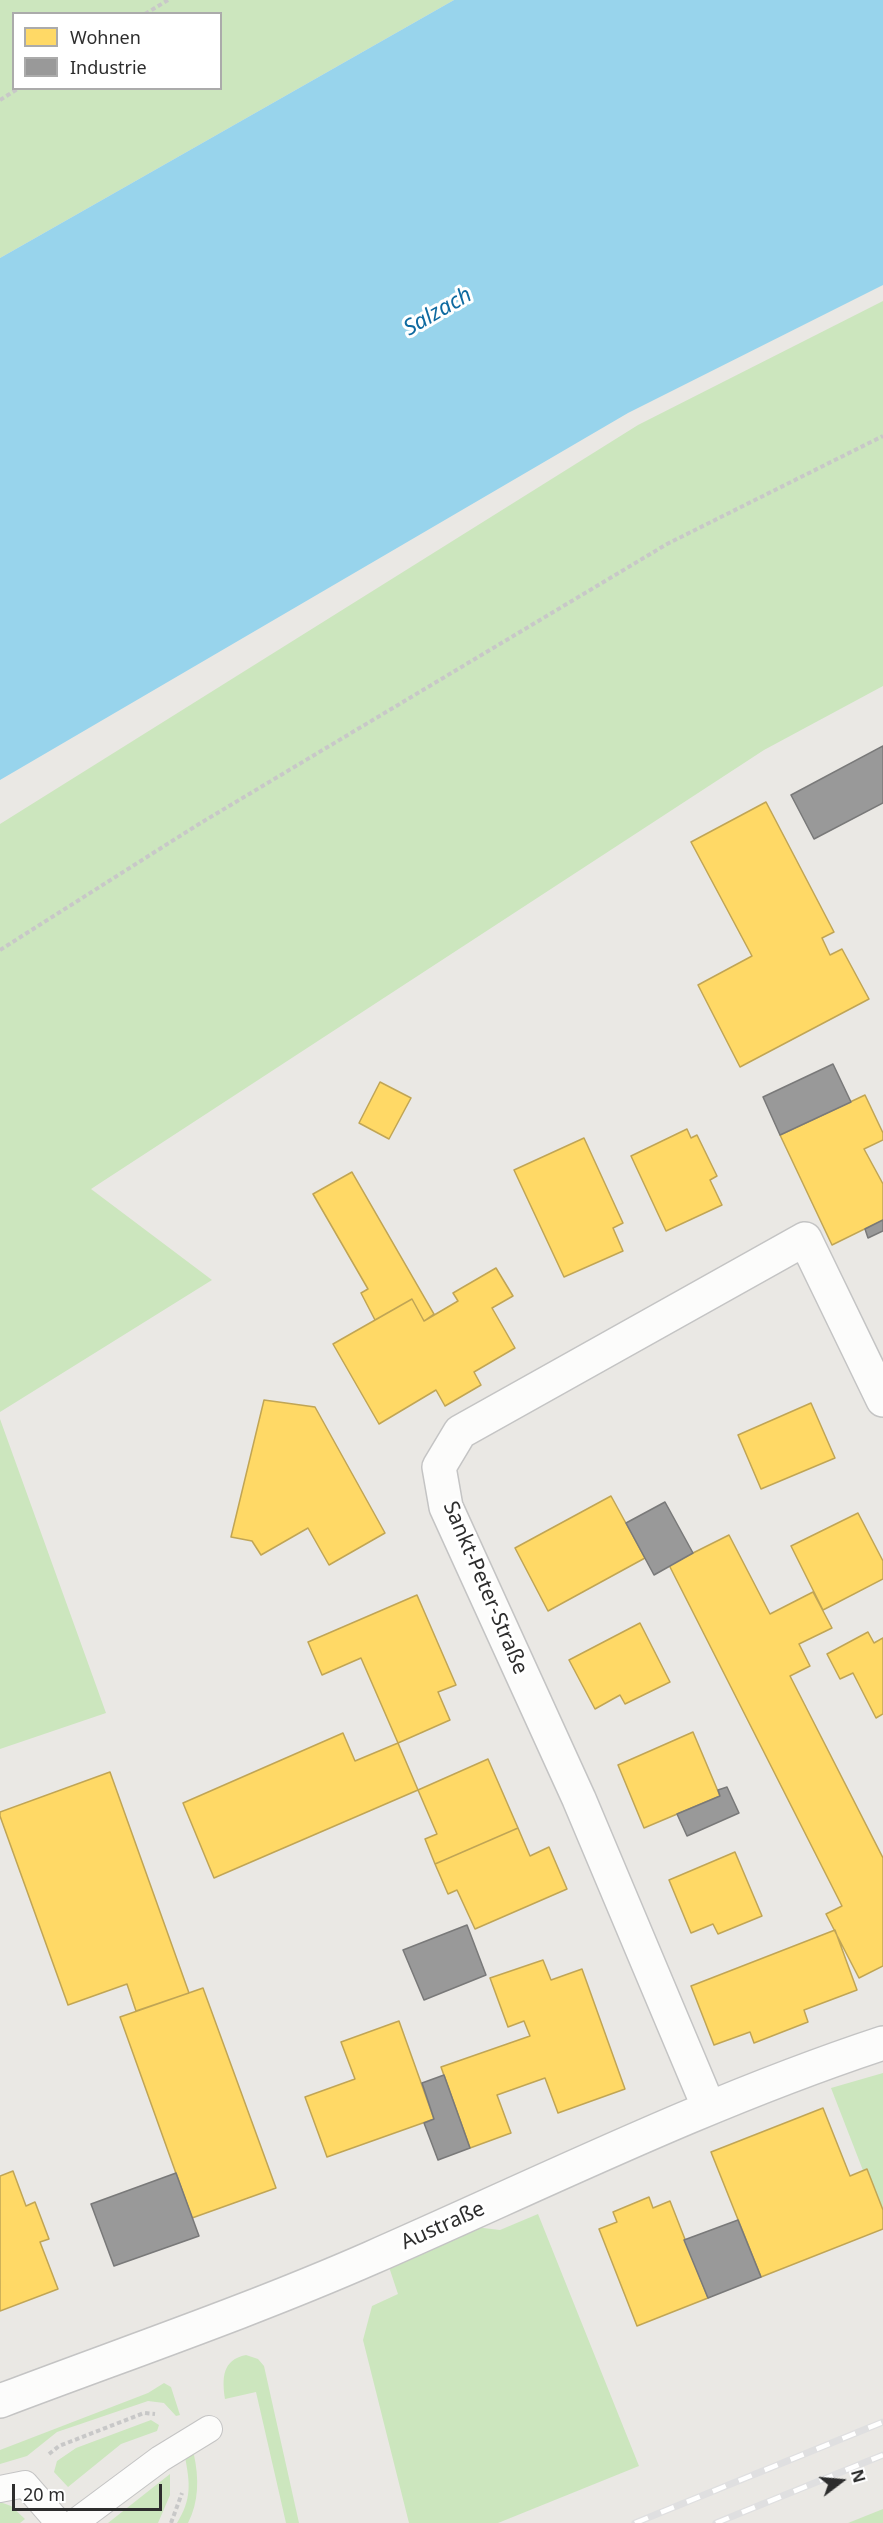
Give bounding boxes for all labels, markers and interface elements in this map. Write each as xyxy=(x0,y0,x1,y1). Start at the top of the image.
legend xyxy=(12,12,222,90)
text: Wohnen xyxy=(70,25,141,49)
text: Industrie xyxy=(70,55,147,79)
water label: Salzach xyxy=(399,282,477,342)
street label: Sankt-Peter-Straße xyxy=(437,1498,533,1678)
street label: Austraße xyxy=(397,2196,489,2256)
north arrow xyxy=(811,2451,871,2511)
text: N xyxy=(846,2467,871,2485)
scale bar xyxy=(15,2472,165,2510)
text: 20 m xyxy=(23,2482,65,2506)

